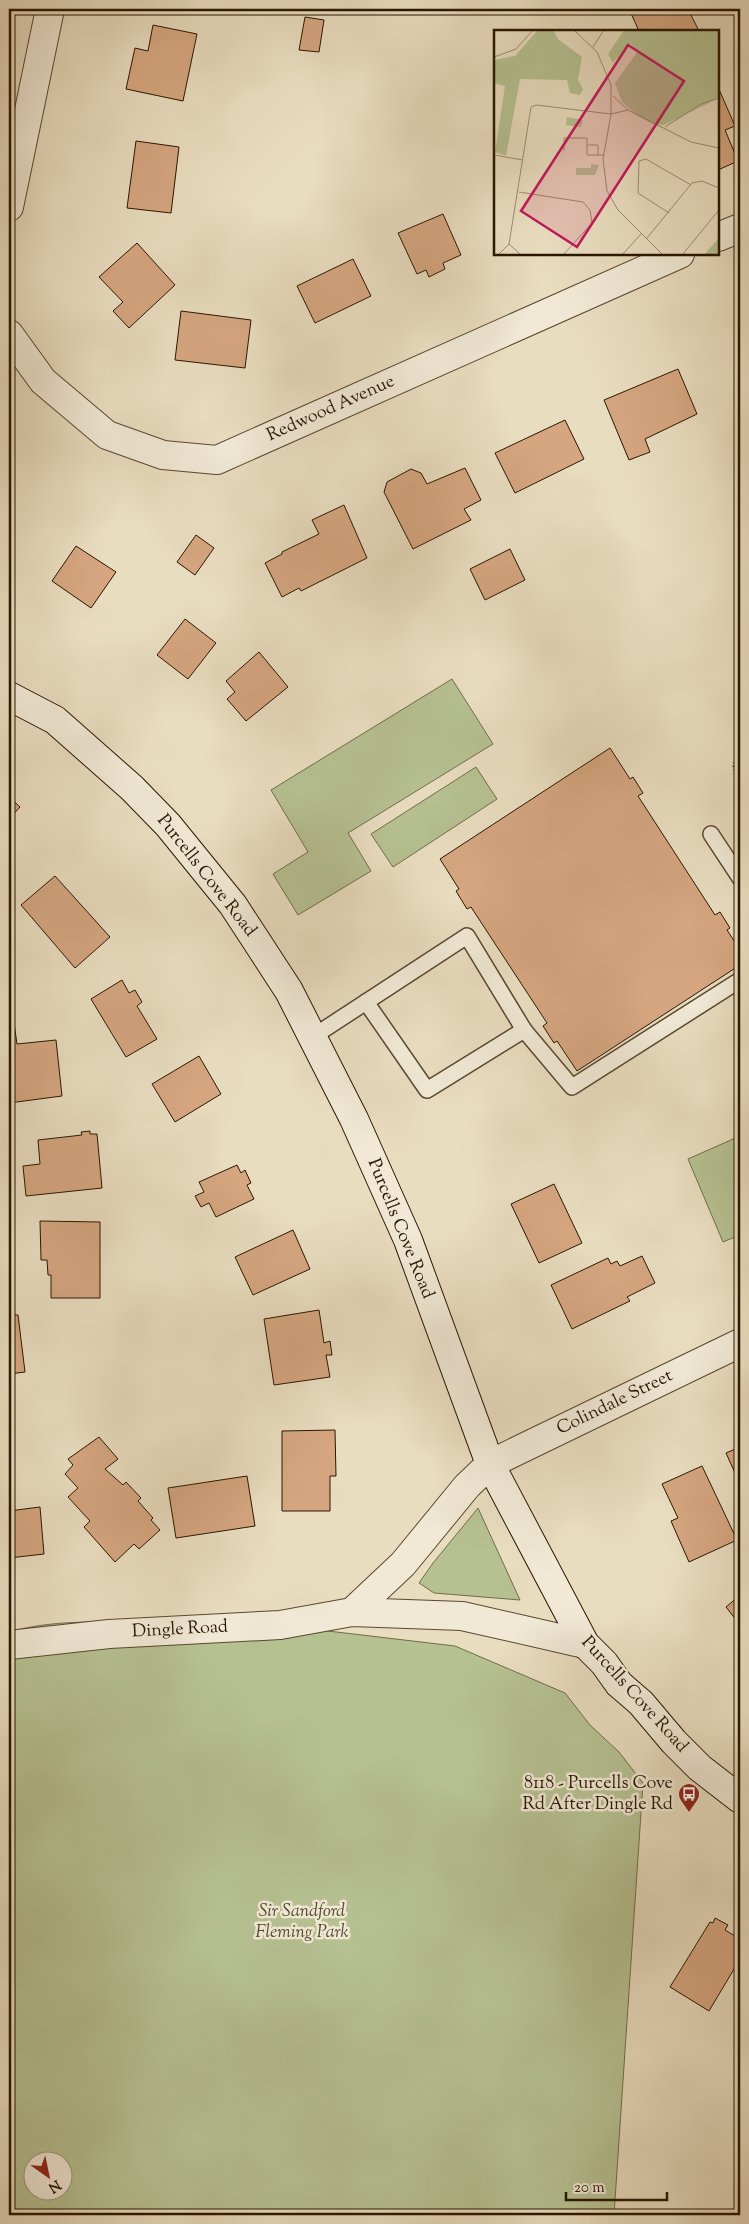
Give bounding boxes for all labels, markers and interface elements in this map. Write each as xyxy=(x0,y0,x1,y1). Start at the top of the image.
inset map xyxy=(494,30,719,255)
street label: Redwood Avenue xyxy=(263,369,399,449)
street label: Purcells Cove Road xyxy=(150,809,262,943)
street label: Purcells Cove Road xyxy=(360,1155,440,1303)
street label: Colindale Street xyxy=(553,1364,677,1442)
street label: Dingle Road xyxy=(131,1615,229,1645)
street label: Purcells Cove Road xyxy=(574,1631,694,1759)
place label: 8118 - Purcells Cove Rd After Dingle Rd xyxy=(522,1771,673,1818)
bus stop icon: 8118 - Purcells Cove Rd After Dingle Rd xyxy=(677,1782,701,1813)
park label: Sir Sandford Fleming Park xyxy=(255,1899,349,1946)
north arrow xyxy=(22,2152,72,2202)
scale bar xyxy=(566,2169,668,2201)
text: N xyxy=(44,2174,64,2197)
text: 20 m xyxy=(574,2178,605,2199)

